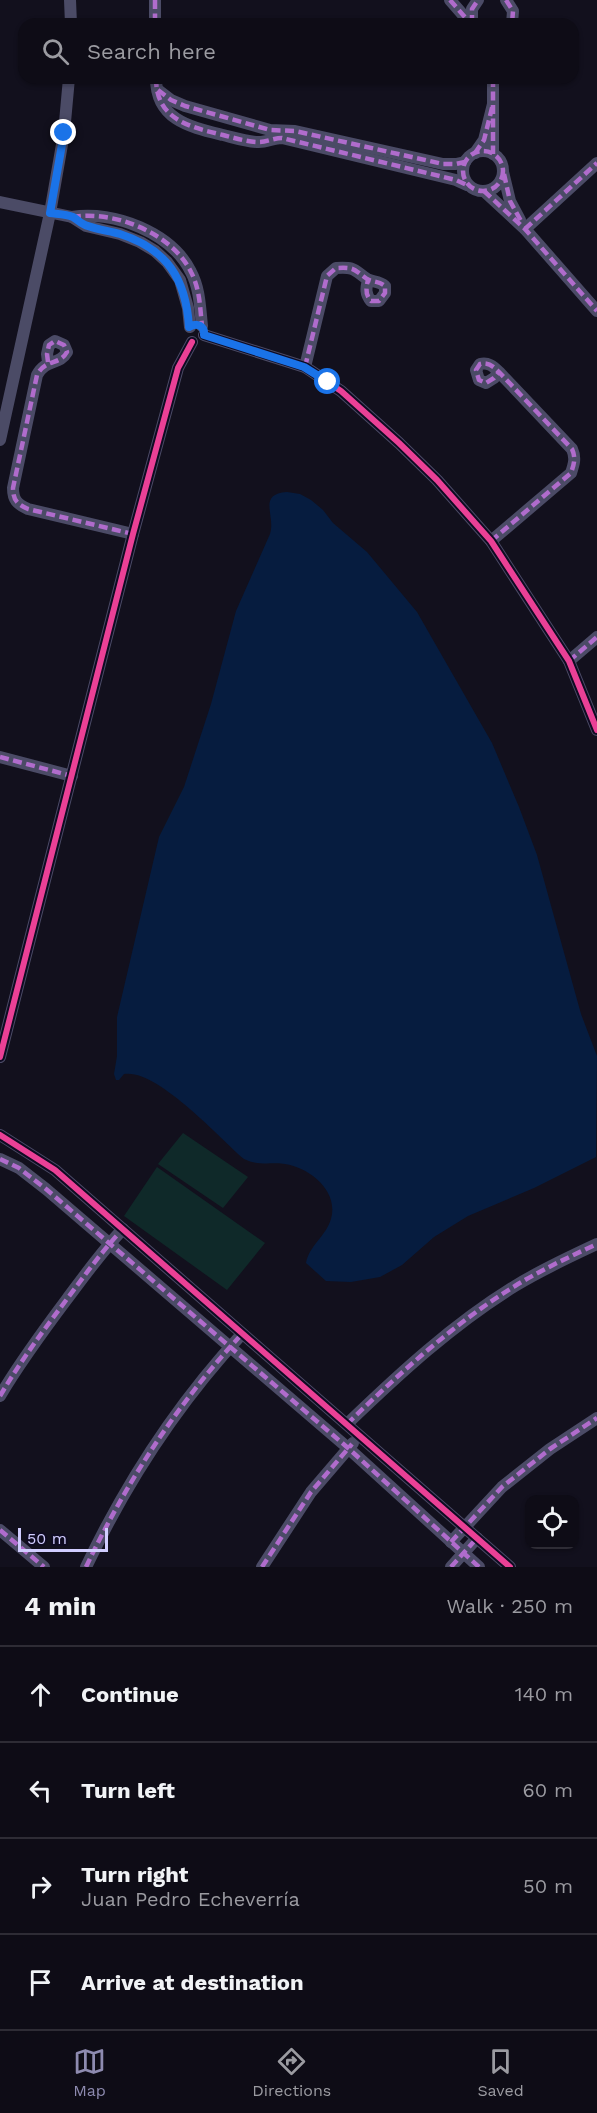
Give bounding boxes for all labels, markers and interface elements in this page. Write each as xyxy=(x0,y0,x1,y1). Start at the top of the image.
search box xyxy=(18,18,579,84)
icon: search xyxy=(39,35,72,68)
text: Search here xyxy=(87,39,216,64)
route end xyxy=(50,119,76,145)
route start xyxy=(314,368,340,394)
map controls xyxy=(525,1495,579,1549)
button: locate xyxy=(525,1495,579,1549)
scale bar xyxy=(18,1525,108,1552)
text: 50 m xyxy=(27,1529,67,1548)
text: 4 min xyxy=(24,1591,96,1621)
text: Walk · 250 m xyxy=(446,1594,573,1618)
icon: ahead xyxy=(24,1678,57,1711)
text: Continue xyxy=(81,1682,179,1707)
text: 140 m xyxy=(515,1682,573,1706)
icon: left xyxy=(24,1774,57,1807)
text: Turn left xyxy=(81,1778,175,1803)
text: 60 m xyxy=(523,1778,573,1802)
text: Turn right xyxy=(81,1862,188,1887)
icon: right xyxy=(24,1870,57,1903)
text: 50 m xyxy=(523,1874,573,1898)
text: Juan Pedro Echeverría xyxy=(81,1887,300,1911)
icon: arrive xyxy=(24,1966,57,1999)
text: Arrive at destination xyxy=(81,1970,304,1995)
tab: Map xyxy=(73,2045,106,2100)
tab: Directions xyxy=(252,2045,331,2100)
tab: Saved xyxy=(477,2045,524,2100)

